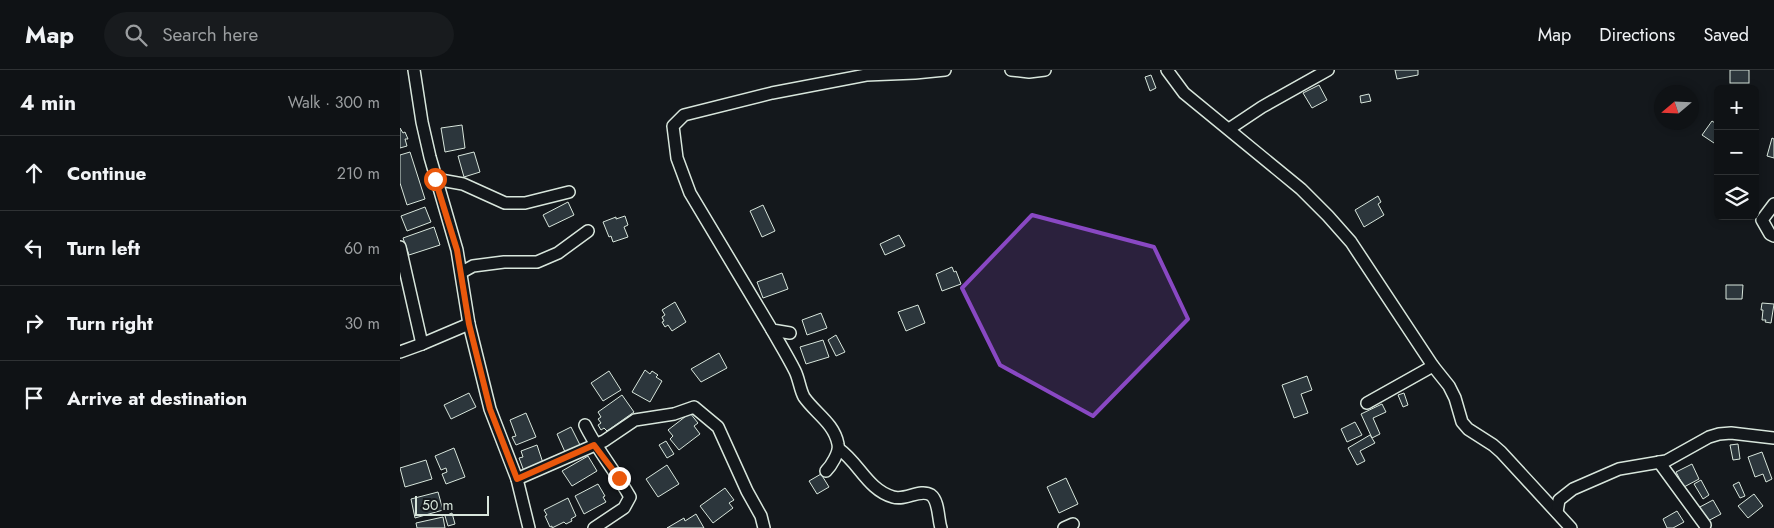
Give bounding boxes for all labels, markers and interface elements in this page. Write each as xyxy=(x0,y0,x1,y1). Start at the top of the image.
search box xyxy=(104,12,454,57)
text: Map xyxy=(25,17,74,52)
icon: search xyxy=(122,21,150,49)
text: Search here xyxy=(162,21,258,48)
text: Map xyxy=(1538,22,1571,48)
text: Directions xyxy=(1599,22,1675,48)
text: Saved xyxy=(1703,22,1749,48)
north arrow xyxy=(1654,85,1699,130)
map controls xyxy=(1714,85,1759,220)
button: + xyxy=(1714,85,1759,130)
text: 4 min xyxy=(20,88,76,118)
text: Walk · 300 m xyxy=(288,91,380,114)
button: − xyxy=(1714,130,1759,175)
icon: ahead xyxy=(20,159,48,187)
text: Continue xyxy=(67,160,146,187)
text: 210 m xyxy=(337,162,380,185)
route start xyxy=(424,168,447,191)
button: layers xyxy=(1714,175,1759,220)
icon: left xyxy=(20,234,48,262)
text: Turn left xyxy=(67,235,140,262)
text: 60 m xyxy=(344,237,380,260)
icon: right xyxy=(20,309,48,337)
text: Turn right xyxy=(67,310,153,337)
text: 30 m xyxy=(344,312,380,335)
icon: arrive xyxy=(20,384,48,412)
text: Arrive at destination xyxy=(67,385,247,412)
route end xyxy=(608,467,631,490)
scale bar xyxy=(415,493,489,516)
text: 50 m xyxy=(422,495,453,515)

